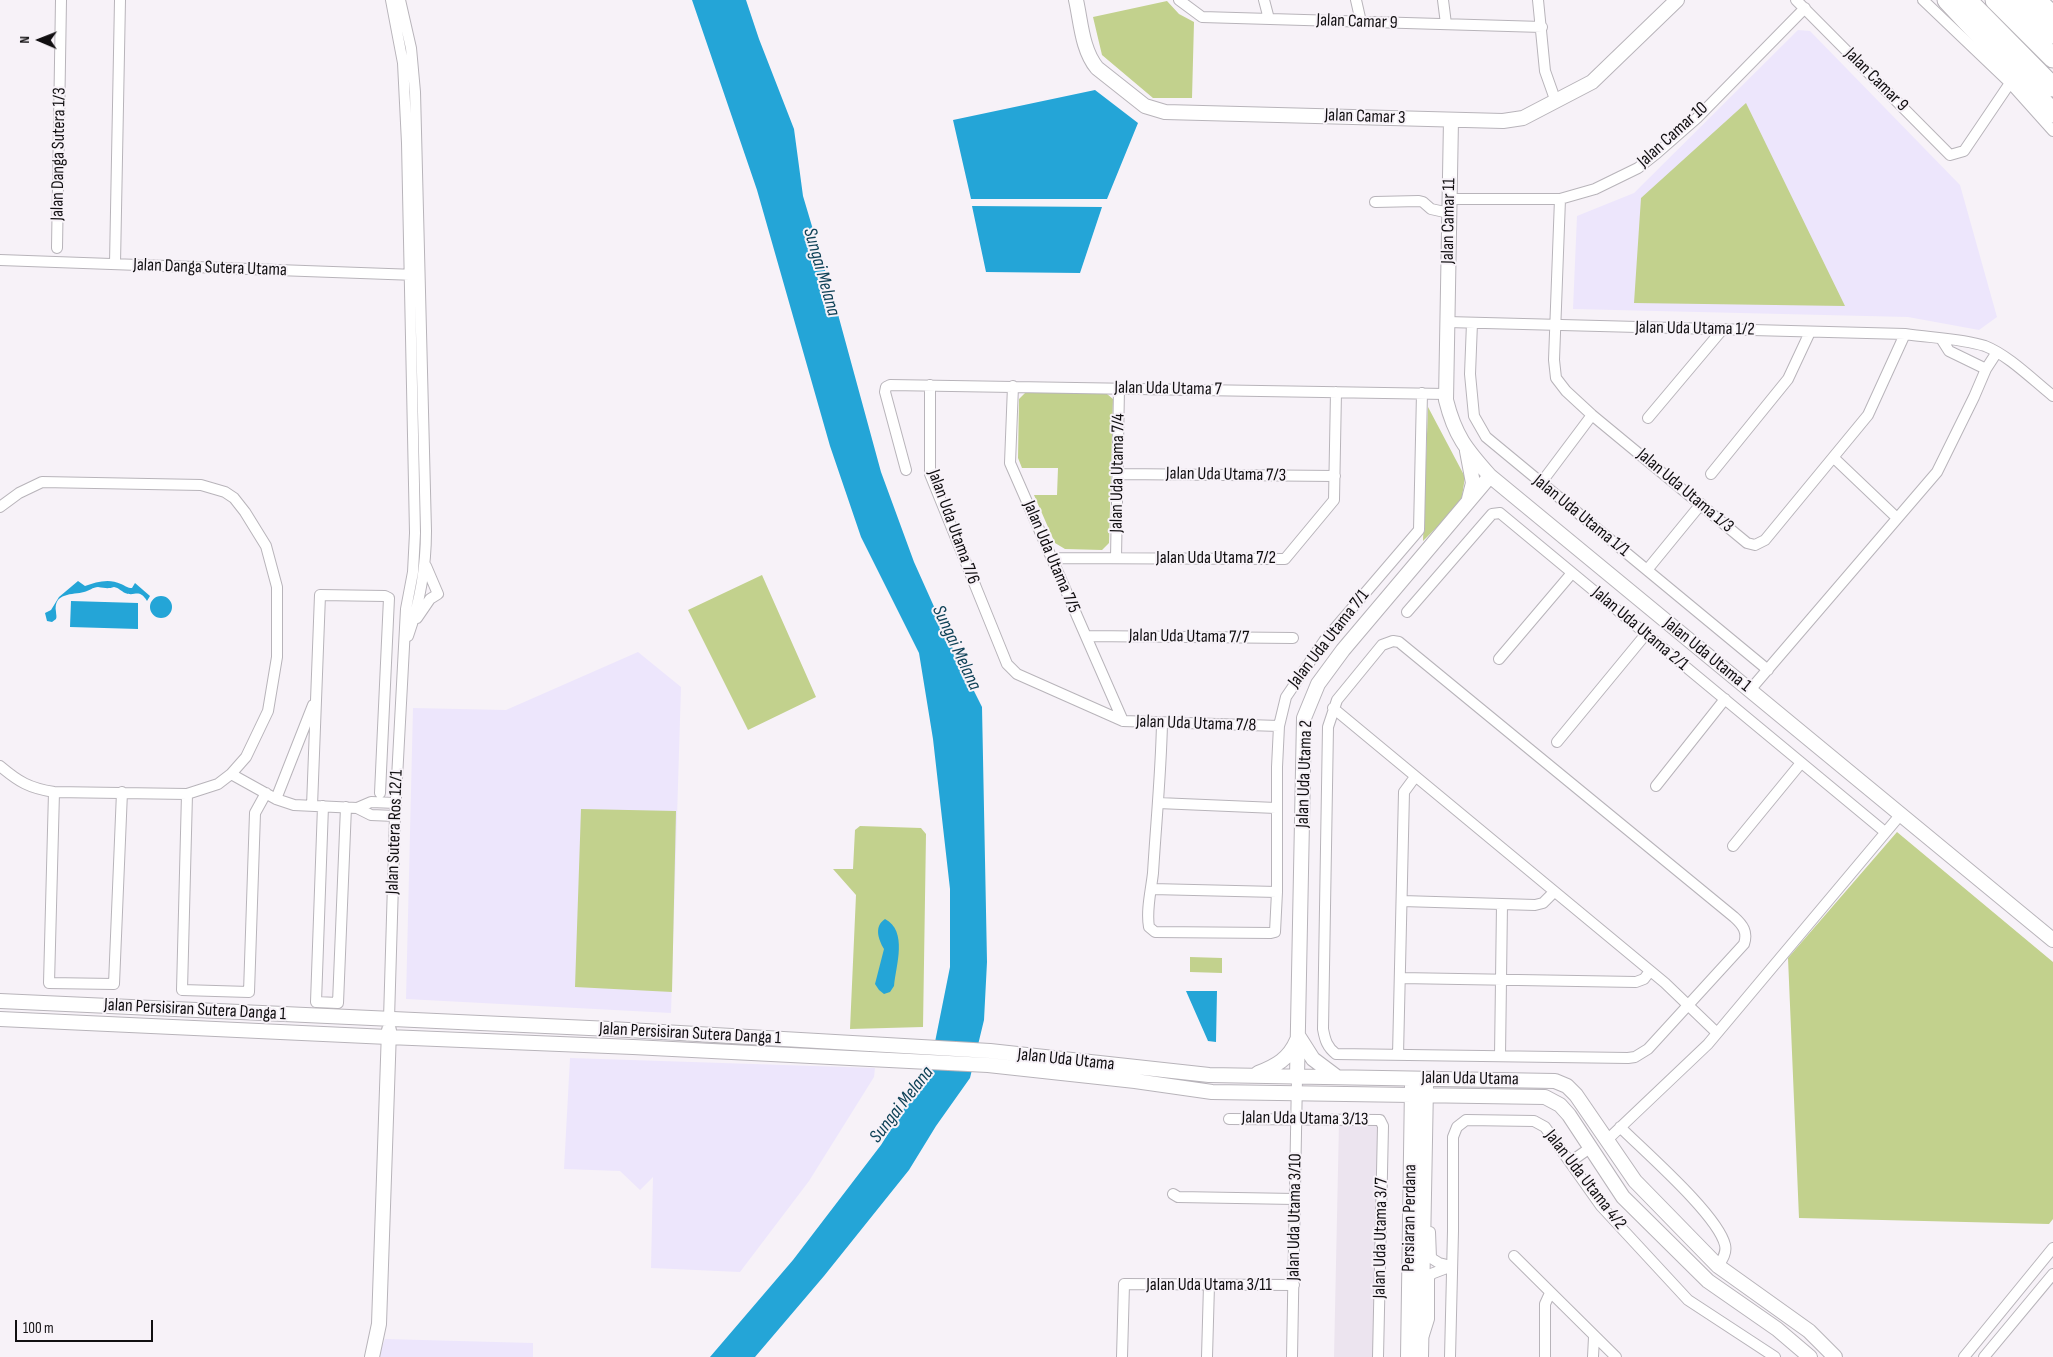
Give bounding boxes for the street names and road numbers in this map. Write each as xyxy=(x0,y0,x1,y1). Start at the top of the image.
street label: Jalan Camar 9 xyxy=(1316,10,1398,34)
street label: Jalan Camar 9 xyxy=(1840,44,1912,116)
street label: Jalan Danga Sutera 1/3 xyxy=(47,87,71,221)
street label: Jalan Camar 10 xyxy=(1633,98,1713,172)
street label: Jalan Camar 3 xyxy=(1324,105,1406,129)
street label: Jalan Camar 11 xyxy=(1437,178,1461,264)
street label: Jalan Danga Sutera Utama xyxy=(133,255,287,281)
street label: Jalan Uda Utama 1/2 xyxy=(1635,317,1755,341)
street label: Jalan Uda Utama 7 xyxy=(1114,377,1222,401)
street label: Jalan Uda Utama 7/4 xyxy=(1106,413,1130,533)
street label: Jalan Uda Utama 1/3 xyxy=(1632,444,1738,538)
street label: Jalan Uda Utama 7/3 xyxy=(1166,463,1286,487)
street label: Jalan Uda Utama 7/6 xyxy=(922,467,984,587)
street label: Jalan Uda Utama 1/1 xyxy=(1528,470,1634,562)
street label: Jalan Uda Utama 7/5 xyxy=(1018,498,1084,616)
street label: Jalan Uda Utama 7/2 xyxy=(1156,547,1276,569)
street label: Jalan Uda Utama 2/1 xyxy=(1587,582,1693,676)
street label: Jalan Uda Utama 7/1 xyxy=(1284,586,1374,692)
street label: Jalan Uda Utama 1 xyxy=(1659,613,1755,697)
street label: Jalan Uda Utama 7/7 xyxy=(1129,625,1249,649)
street label: Jalan Uda Utama 7/8 xyxy=(1135,711,1257,737)
street label: Jalan Uda Utama 2 xyxy=(1292,720,1318,828)
street label: Jalan Sutera Ros 12/1 xyxy=(382,769,408,895)
street label: Jalan Persisiran Sutera Danga 1 xyxy=(104,994,286,1026)
street label: Jalan Persisiran Sutera Danga 1 xyxy=(599,1018,781,1050)
street label: Jalan Uda Utama xyxy=(1016,1044,1116,1076)
street label: Jalan Uda Utama xyxy=(1421,1067,1519,1091)
street label: Jalan Uda Utama 3/13 xyxy=(1241,1107,1369,1131)
street label: Jalan Uda Utama 4/2 xyxy=(1539,1126,1631,1234)
street label: Jalan Uda Utama 3/10 xyxy=(1283,1153,1307,1281)
street label: Persiaran Perdana xyxy=(1398,1164,1422,1272)
street label: Jalan Uda Utama 3/7 xyxy=(1369,1177,1393,1299)
street label: Jalan Uda Utama 3/11 xyxy=(1146,1274,1272,1296)

